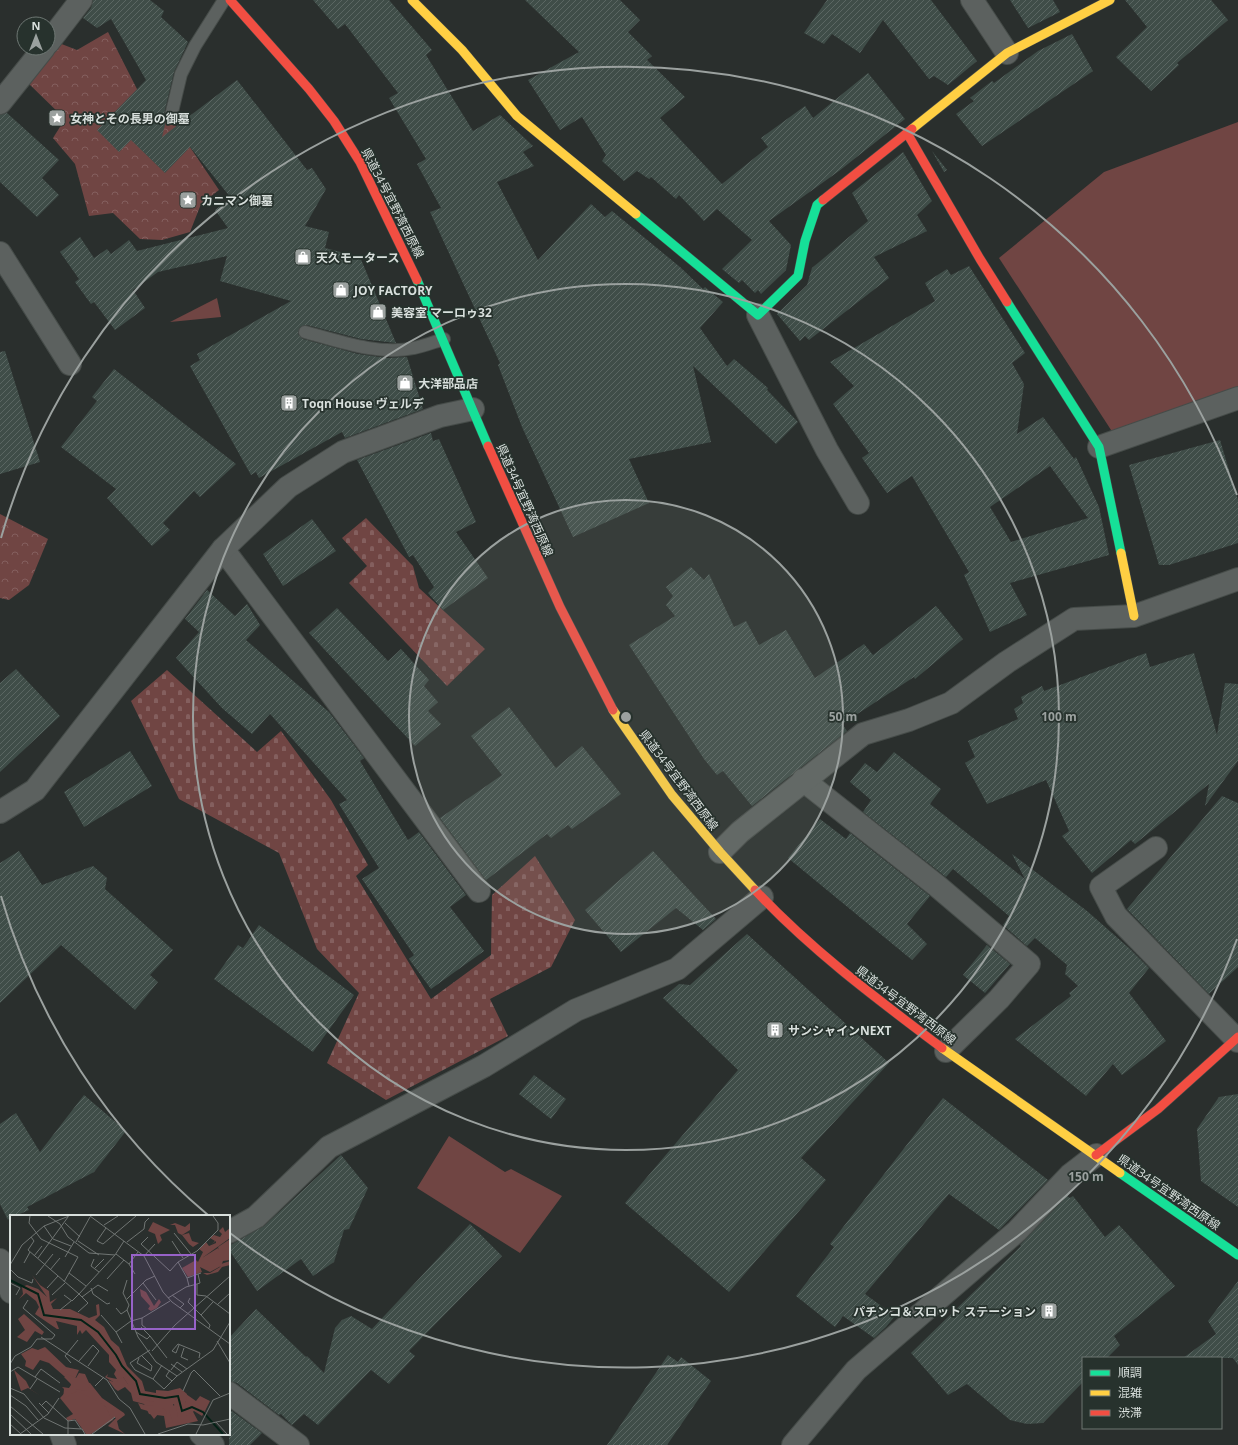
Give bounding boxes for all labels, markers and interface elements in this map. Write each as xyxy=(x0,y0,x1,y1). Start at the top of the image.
north arrow xyxy=(16,16,56,56)
text: N xyxy=(32,18,40,33)
place icon: 女神とその長男の御墓 xyxy=(47,108,67,128)
place label: 女神とその長男の御墓 xyxy=(70,110,190,127)
street label: 県道34号宜野湾西原線 xyxy=(358,145,428,261)
place icon: カニマン御墓 xyxy=(178,190,198,210)
place label: カニマン御墓 xyxy=(201,192,273,209)
shop icon: 天久モータース xyxy=(293,247,313,267)
place label: 天久モータース xyxy=(316,249,399,266)
shop icon: JOY FACTORY xyxy=(331,280,351,300)
place label: JOY FACTORY xyxy=(353,282,433,299)
shop icon: 美容室 マーロゥ32 xyxy=(368,302,388,322)
place label: 美容室 マーロゥ32 xyxy=(391,304,492,321)
shop icon: 大洋部品店 xyxy=(395,373,415,393)
place label: 大洋部品店 xyxy=(418,375,478,392)
building icon: Toqn House ヴェルデ xyxy=(279,393,299,413)
place label: Toqn House ヴェルデ xyxy=(302,395,425,412)
street label: 県道34号宜野湾西原線 xyxy=(492,441,558,559)
text: 50 m xyxy=(829,708,857,725)
text: 100 m xyxy=(1041,708,1077,725)
centre of rings xyxy=(619,710,633,724)
street label: 県道34号宜野湾西原線 xyxy=(636,726,722,834)
street label: 県道34号宜野湾西原線 xyxy=(852,962,960,1048)
building icon: サンシャインNEXT xyxy=(765,1020,785,1040)
place label: サンシャインNEXT xyxy=(788,1022,891,1039)
street label: 県道34号宜野湾西原線 xyxy=(1114,1150,1224,1234)
text: 150 m xyxy=(1068,1168,1104,1185)
inset map xyxy=(10,1215,230,1435)
building icon: パチンコ＆スロット ステーション xyxy=(1039,1301,1059,1321)
place label: パチンコ＆スロット ステーション xyxy=(853,1303,1036,1320)
legend xyxy=(1082,1357,1222,1429)
text: 順調 xyxy=(1118,1364,1142,1381)
text: 混雑 xyxy=(1118,1384,1142,1401)
text: 渋滞 xyxy=(1118,1404,1142,1421)

